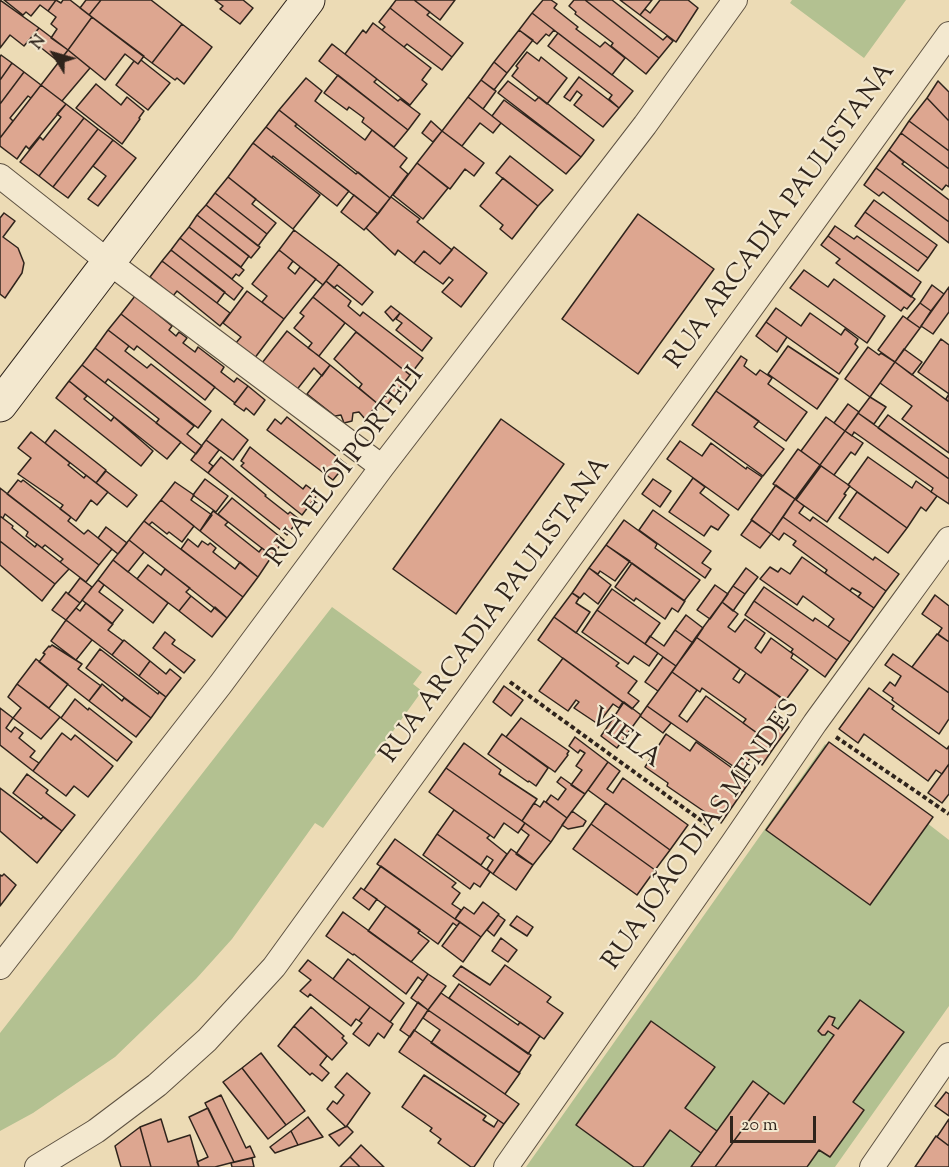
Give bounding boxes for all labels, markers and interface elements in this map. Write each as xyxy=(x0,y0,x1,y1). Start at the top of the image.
north arrow xyxy=(24,24,84,84)
text: N xyxy=(26,31,52,55)
street label: RUA ARCADIA PAULISTANA xyxy=(660,58,904,376)
street label: RUA ELÓI PORTELI xyxy=(262,362,432,574)
street label: RUA ARCADIA PAULISTANA xyxy=(375,452,619,770)
street label: RUA JOÃO DIAS MENDES xyxy=(598,695,808,977)
street label: VIELA xyxy=(582,703,666,777)
scale bar xyxy=(733,1104,818,1142)
text: 20 m xyxy=(741,1113,778,1139)

